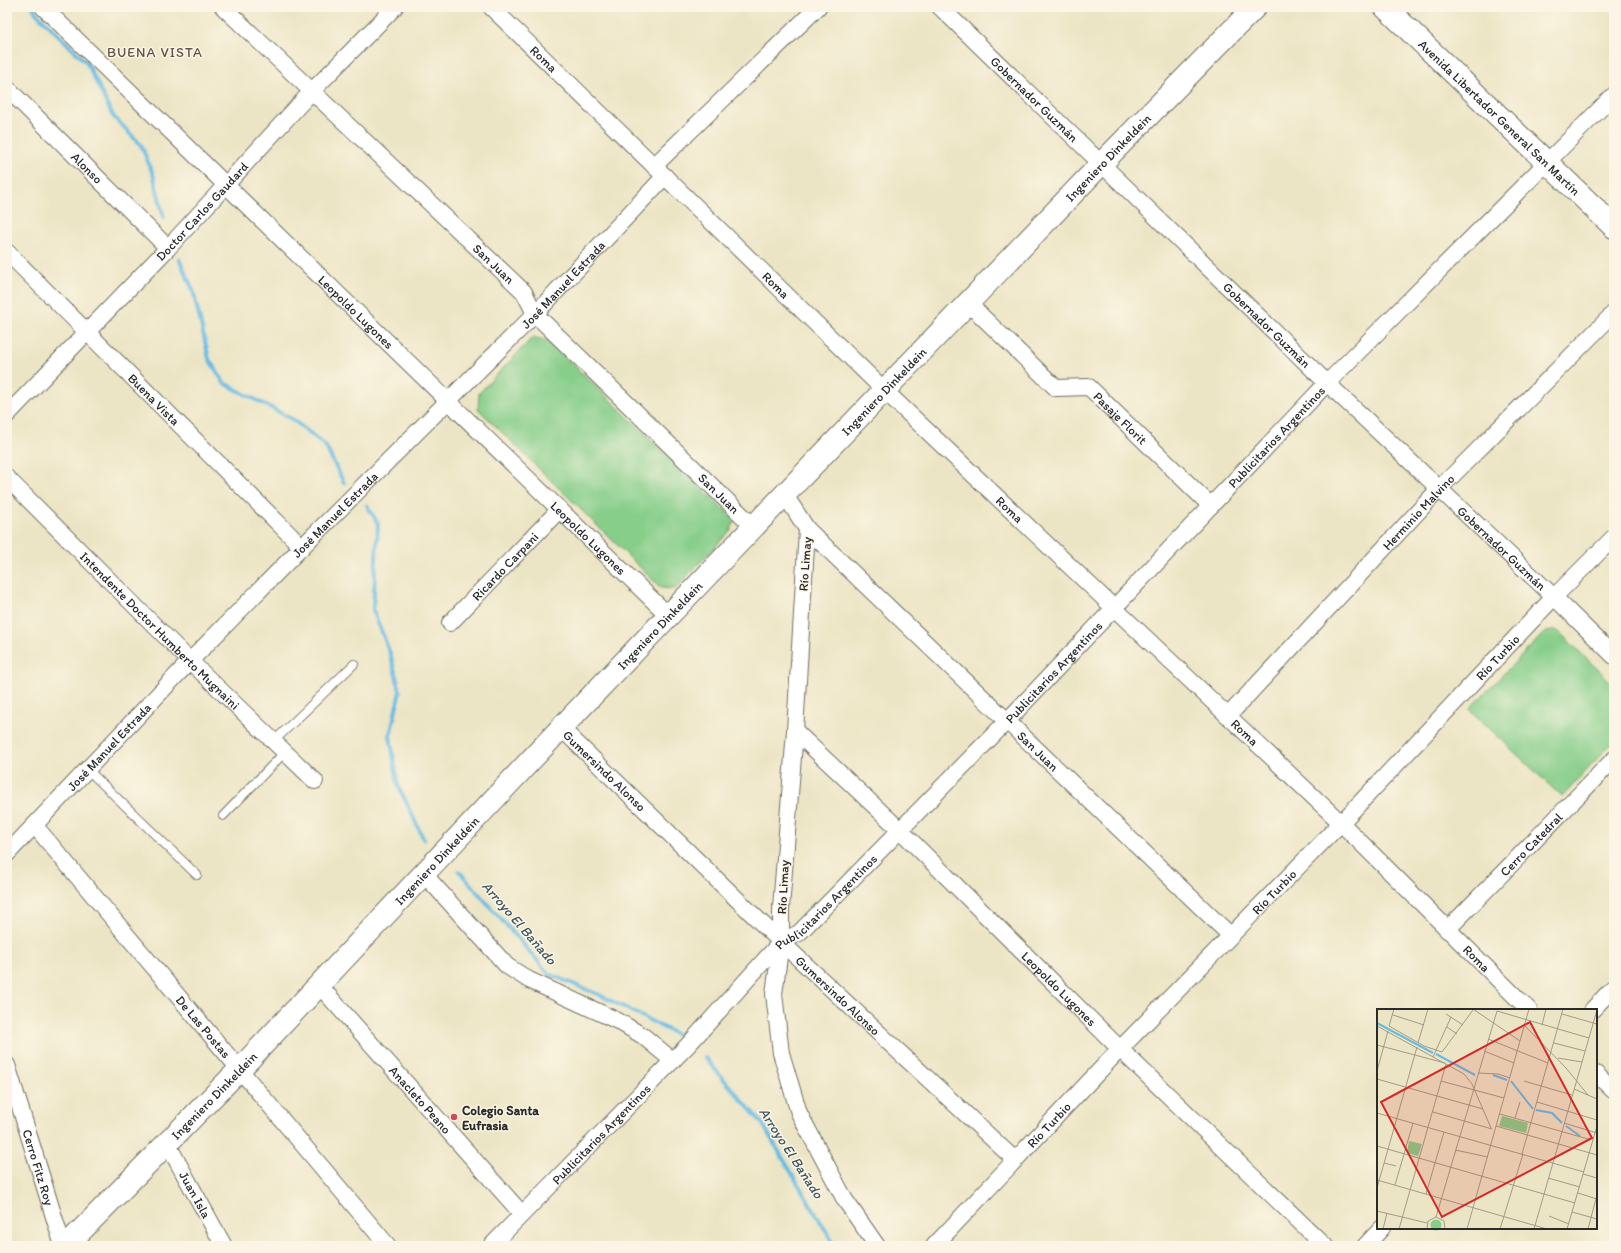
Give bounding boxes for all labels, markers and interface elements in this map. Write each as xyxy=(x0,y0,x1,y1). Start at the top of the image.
street label: Avenida Libertador General San Martín xyxy=(1416,36,1584,198)
street label: Roma xyxy=(527,42,561,76)
district label: BUENA VISTA xyxy=(107,44,203,61)
street label: Gobernador Guzmán xyxy=(988,53,1082,145)
street label: Ingeniero Dinkeldein xyxy=(1062,110,1154,204)
street label: Alonso xyxy=(68,149,106,187)
street label: Doctor Carlos Gaudard xyxy=(153,159,251,264)
street label: José Manuel Estrada xyxy=(518,237,608,331)
street label: San Juan xyxy=(470,240,518,287)
street label: Roma xyxy=(759,268,793,302)
street label: Leopoldo Lugones xyxy=(315,272,397,352)
street label: Gobernador Guzmán xyxy=(1220,279,1314,371)
street label: Ingeniero Dinkeldein xyxy=(838,343,930,438)
street label: Buena Vista xyxy=(125,370,183,428)
street label: Publicitarios Argentinos xyxy=(1225,383,1328,491)
street label: Pasaje Florit xyxy=(1091,388,1150,447)
street label: José Manuel Estrada xyxy=(289,468,381,560)
street label: San Juan xyxy=(696,470,743,516)
street label: Herminio Malvino xyxy=(1379,471,1457,553)
street label: Roma xyxy=(993,493,1027,526)
street label: Leopoldo Lugones xyxy=(548,498,629,578)
street label: Gobernador Guzmán xyxy=(1455,503,1549,593)
street label: Ricardo Carpani xyxy=(469,529,541,603)
street label: Río Limay xyxy=(796,536,814,592)
street label: Intendente Doctor Humberto Mugnaini xyxy=(77,548,243,712)
street label: Ingeniero Dinkeldein xyxy=(614,577,706,672)
street label: Publicitarios Argentinos xyxy=(1002,618,1105,726)
street label: Río Turbio xyxy=(1472,631,1523,683)
street label: José Manuel Estrada xyxy=(64,699,154,793)
street label: Roma xyxy=(1228,716,1262,749)
street label: Gumersindo Alonso xyxy=(560,727,650,814)
street label: San Juan xyxy=(1015,728,1062,774)
street label: Cerro Catedral xyxy=(1497,809,1565,879)
street label: Ingeniero Dinkeldein xyxy=(391,812,482,908)
street label: Publicitarios Argentinos xyxy=(771,851,880,952)
street label: Río Limay xyxy=(774,859,792,915)
street label: Río Turbio xyxy=(1249,866,1299,917)
water label: Arroyo El Bañado xyxy=(478,878,560,969)
street label: Roma xyxy=(1460,942,1494,975)
street label: Leopoldo Lugones xyxy=(1019,948,1100,1029)
street label: Gumersindo Alonso xyxy=(793,952,884,1038)
street label: De Las Postas xyxy=(173,992,234,1061)
inset map xyxy=(1377,1009,1597,1229)
street label: Ingeniero Dinkeldein xyxy=(168,1048,260,1142)
street label: Anacleto Peano xyxy=(386,1062,455,1137)
street label: Publicitarios Argentinos xyxy=(548,1081,653,1187)
street label: Río Turbio xyxy=(1024,1098,1074,1150)
place label: Colegio Santa Eufrasia xyxy=(462,1103,539,1133)
water label: Arroyo El Bañado xyxy=(755,1104,827,1202)
marker: Colegio Santa Eufrasia xyxy=(449,1112,459,1122)
street label: Cerro Fitz Roy xyxy=(20,1127,57,1207)
street label: Juan Isla xyxy=(177,1169,215,1221)

